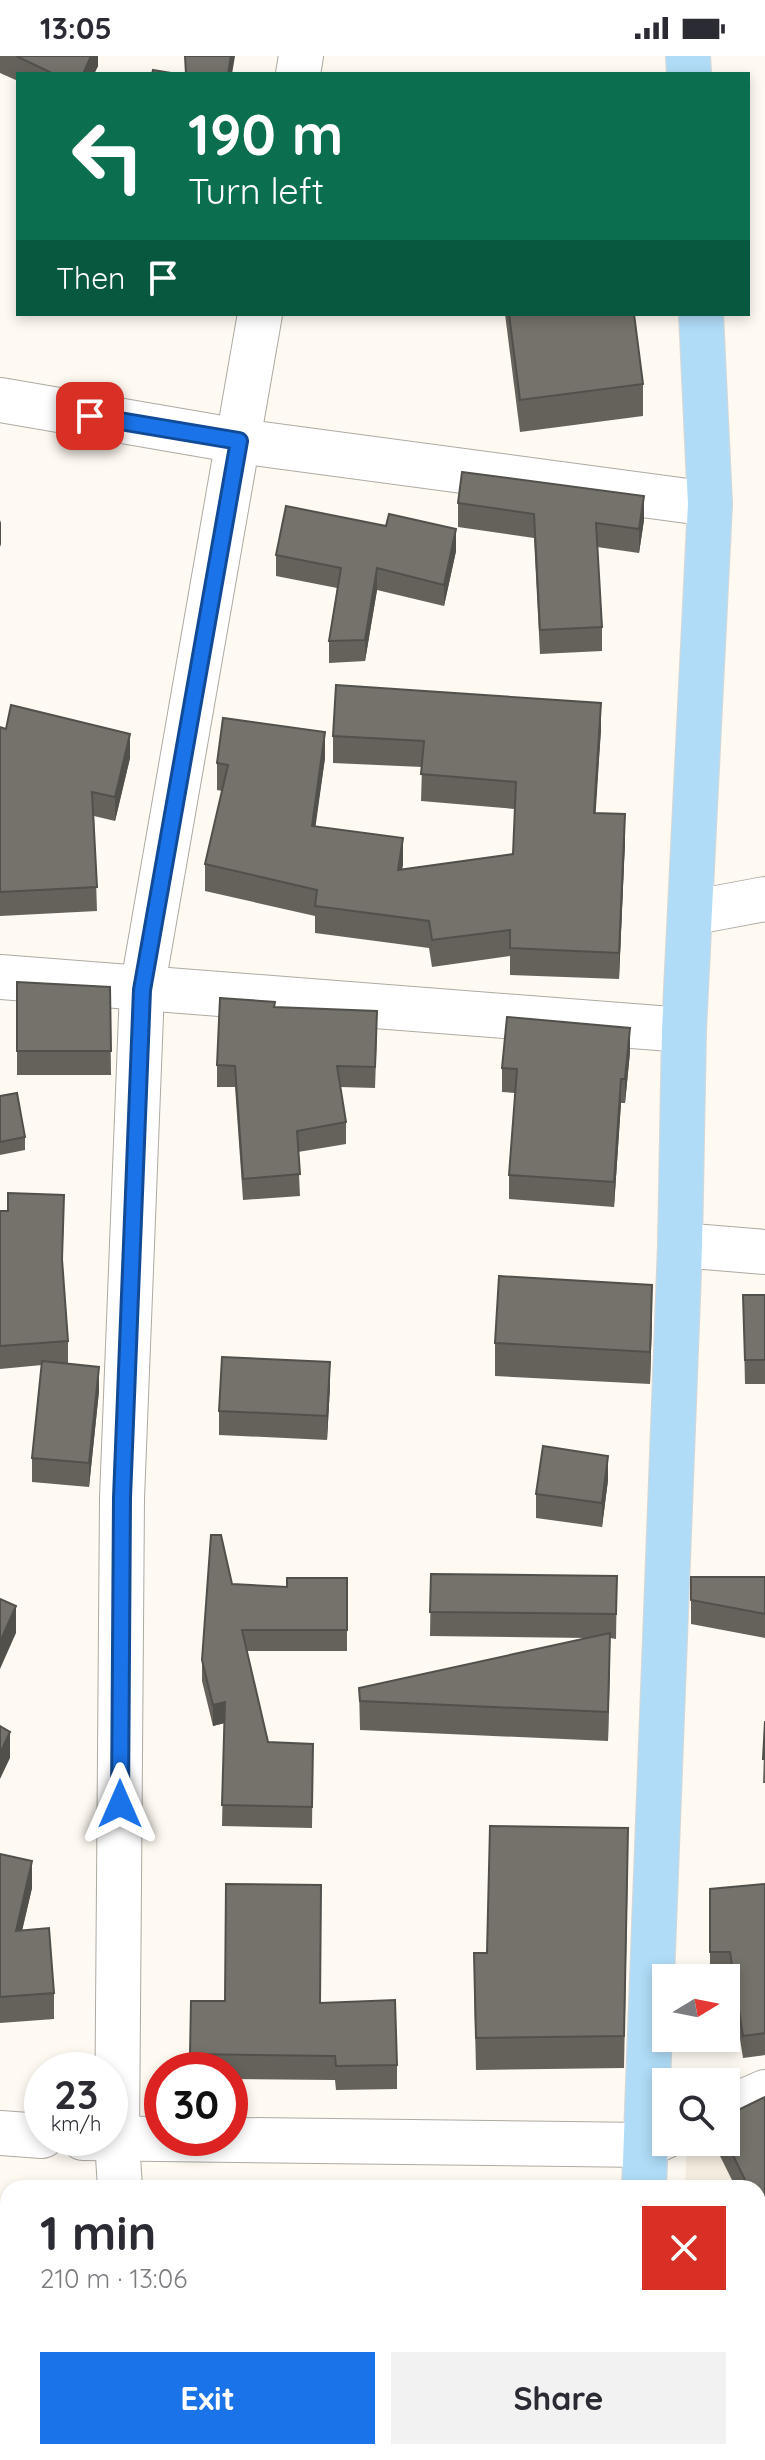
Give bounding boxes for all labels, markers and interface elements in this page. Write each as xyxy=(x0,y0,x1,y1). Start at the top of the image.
text: 13:05 xyxy=(40,9,112,47)
text: 190 m xyxy=(188,99,343,169)
icon: left xyxy=(56,104,160,208)
text: Turn left xyxy=(188,168,324,213)
icon: arrive xyxy=(141,256,185,300)
text: Then xyxy=(56,259,125,297)
pin xyxy=(56,382,124,450)
icon: arrive xyxy=(68,394,112,438)
position arrow xyxy=(78,1762,162,1846)
north arrow xyxy=(652,1964,740,2052)
map controls xyxy=(652,1964,740,2156)
speed limit sign: 30 xyxy=(144,2052,248,2156)
button: search xyxy=(652,2068,740,2156)
text: 23 xyxy=(54,2069,98,2119)
text: km/h xyxy=(51,2111,101,2136)
text: 1 min xyxy=(40,2202,156,2262)
button: close xyxy=(642,2206,726,2290)
text: 210 m · 13:06 xyxy=(40,2262,187,2295)
button: Exit xyxy=(40,2352,375,2444)
button: Share xyxy=(391,2352,726,2444)

